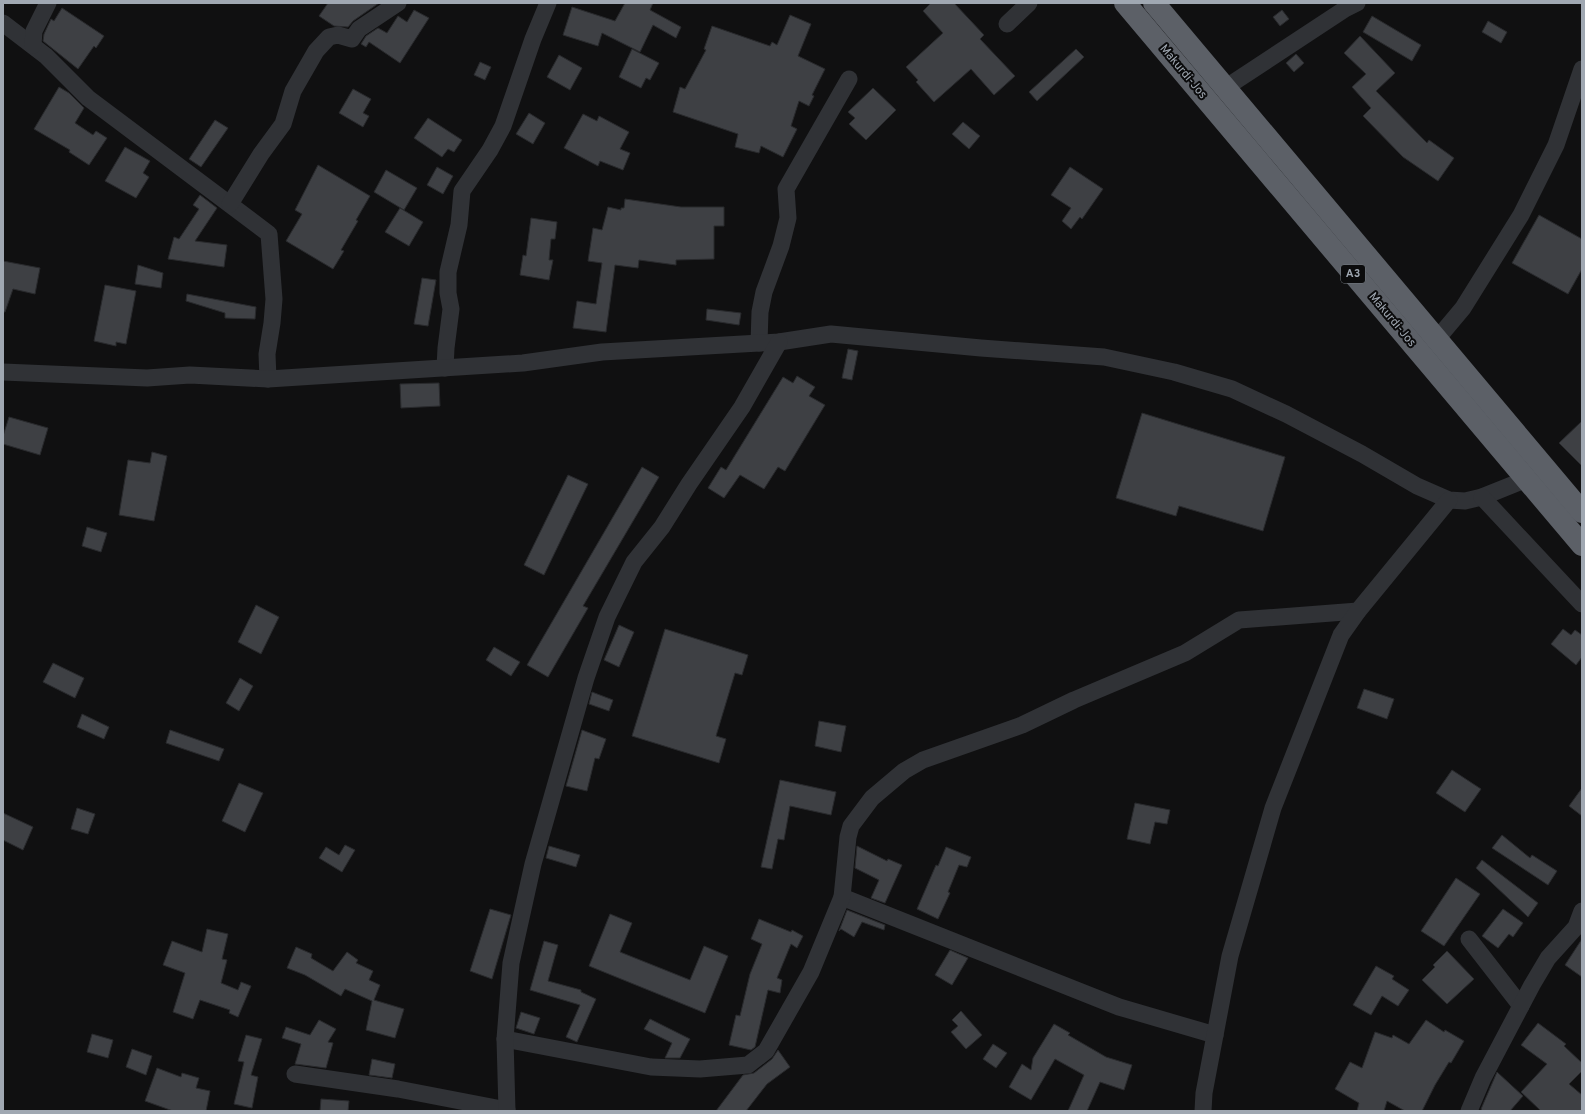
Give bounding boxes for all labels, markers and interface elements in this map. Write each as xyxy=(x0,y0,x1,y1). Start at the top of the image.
street label: Makurdi-Jos xyxy=(1156,42,1210,102)
road number: A3 xyxy=(1341,265,1365,283)
street label: Makurdi-Jos xyxy=(1365,290,1419,350)

